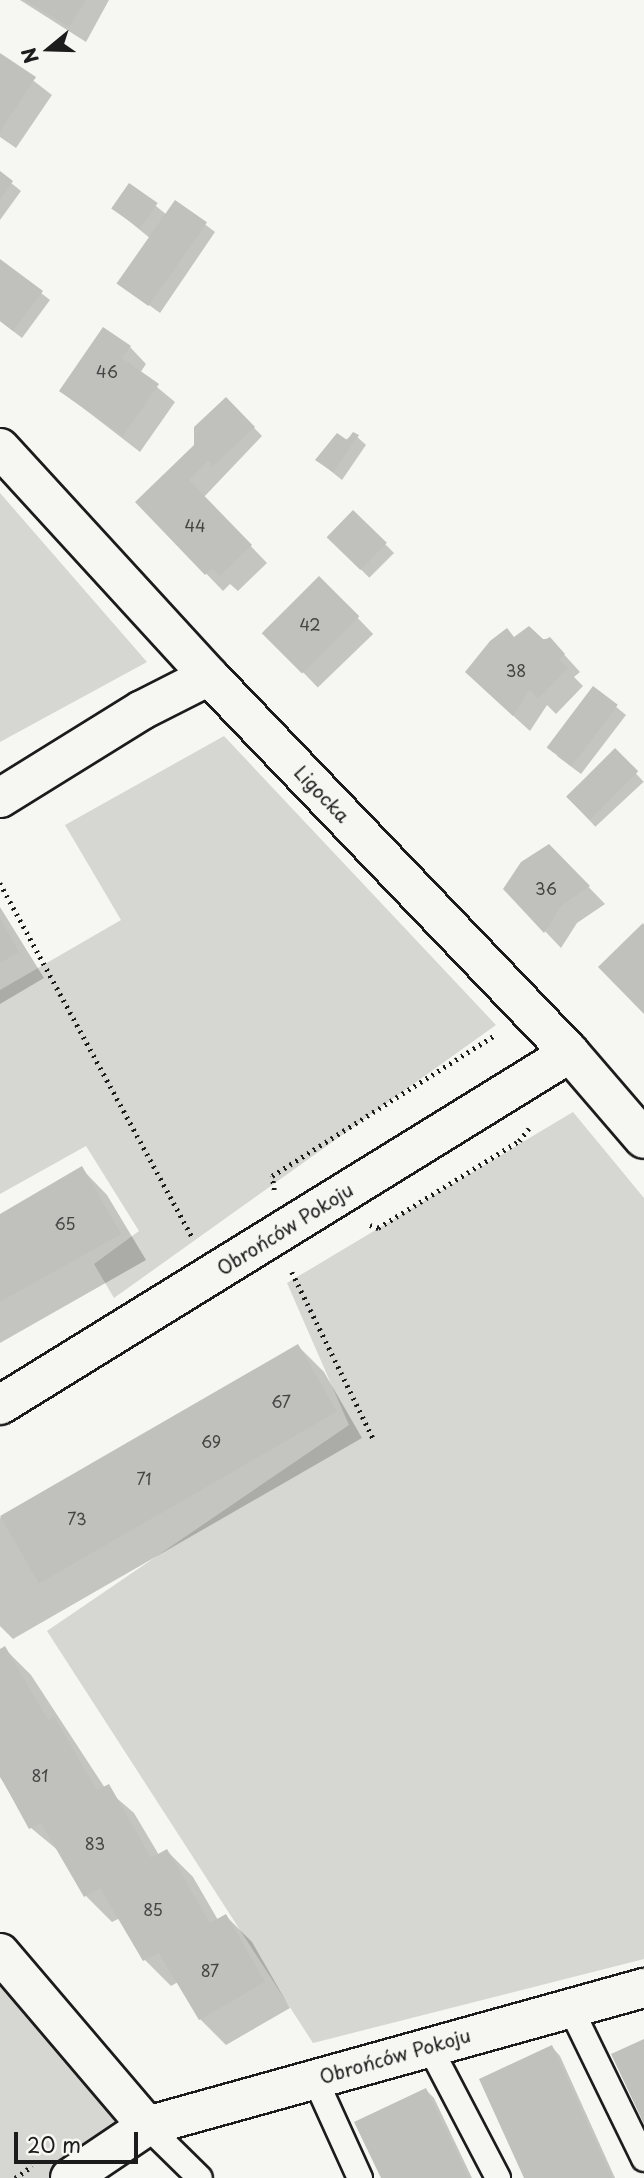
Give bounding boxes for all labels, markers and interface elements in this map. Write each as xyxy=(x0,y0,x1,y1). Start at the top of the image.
north arrow xyxy=(14,14,84,84)
text: N xyxy=(13,44,45,68)
house number: 46 xyxy=(96,361,118,381)
house number: 44 xyxy=(184,515,206,535)
house number: 42 xyxy=(299,614,321,634)
house number: 38 xyxy=(506,660,526,680)
street label: Ligocka xyxy=(290,761,354,827)
house number: 36 xyxy=(535,878,557,898)
street label: Obrońców Pokoju xyxy=(212,1178,358,1280)
house number: 65 xyxy=(54,1213,76,1233)
house number: 67 xyxy=(271,1391,291,1411)
house number: 69 xyxy=(201,1431,221,1451)
house number: 71 xyxy=(137,1468,151,1488)
house number: 73 xyxy=(67,1508,87,1528)
house number: 81 xyxy=(31,1765,49,1785)
house number: 83 xyxy=(85,1833,105,1853)
house number: 85 xyxy=(143,1899,163,1919)
house number: 87 xyxy=(201,1960,219,1980)
street label: Obrońców Pokoju xyxy=(316,2023,474,2089)
scale bar xyxy=(18,2118,142,2162)
text: 20 m xyxy=(27,2128,81,2160)

